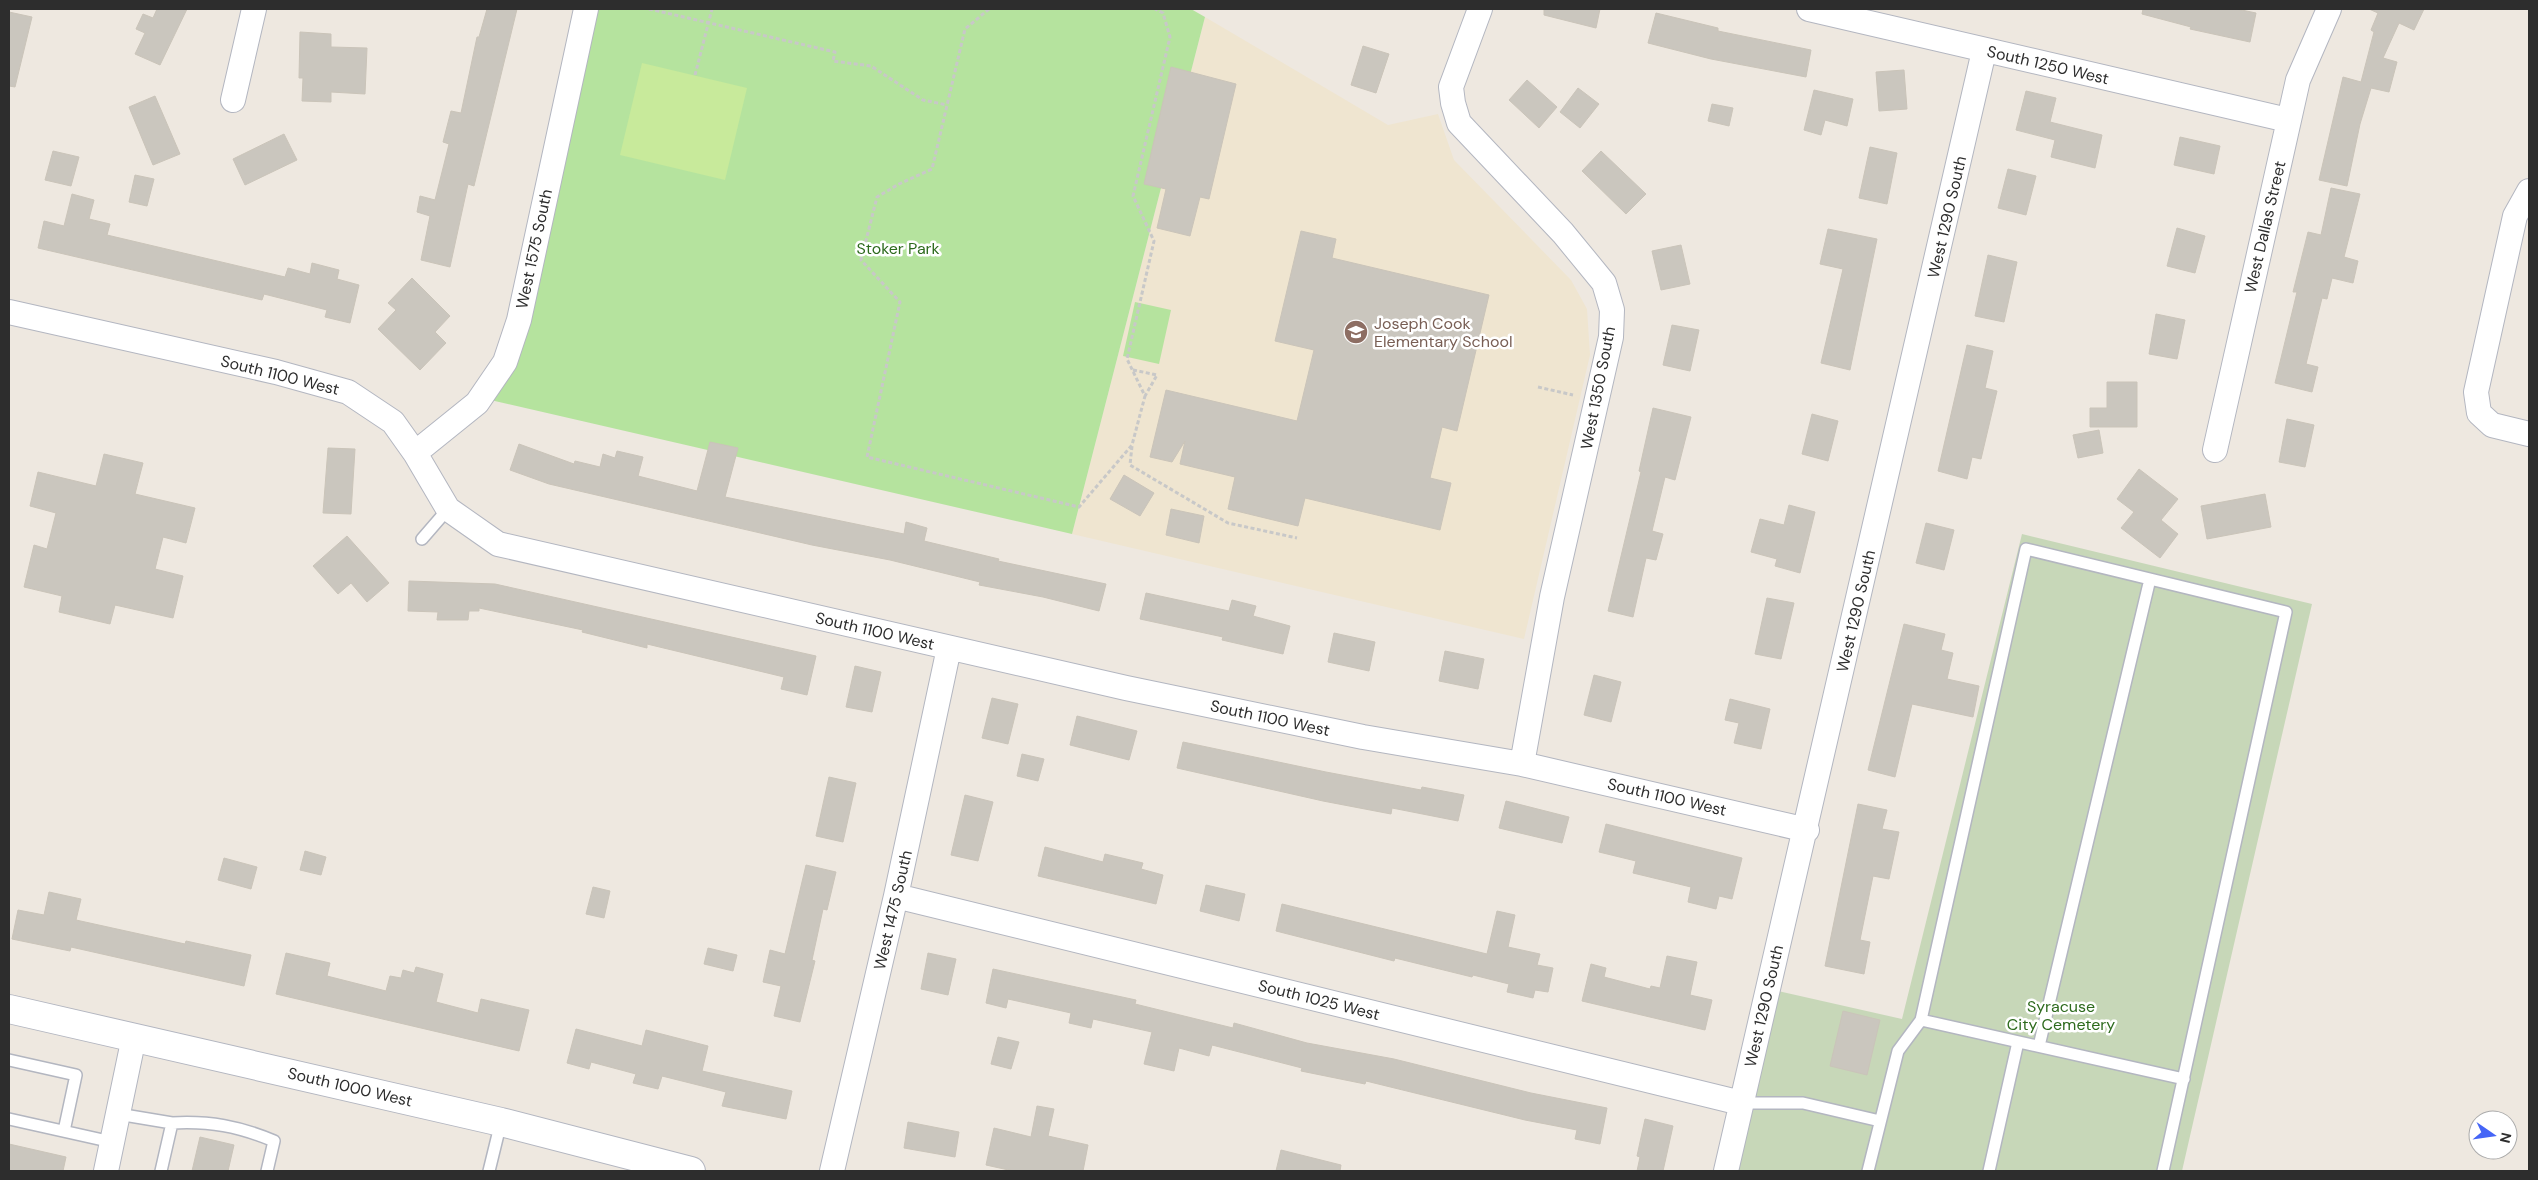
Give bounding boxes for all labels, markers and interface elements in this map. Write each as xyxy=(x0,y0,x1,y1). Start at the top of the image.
street label: South 1250 West xyxy=(1985,41,2111,89)
street label: West 1290 South xyxy=(1923,154,1971,280)
street label: West Dallas Street xyxy=(2240,159,2290,295)
street label: West 1575 South xyxy=(511,187,557,311)
park label: Stoker Park xyxy=(856,238,940,259)
place label: Joseph Cook Elementary School xyxy=(1374,313,1512,352)
school or university icon: Joseph Cook Elementary School xyxy=(1343,319,1369,345)
street label: West 1350 South xyxy=(1576,325,1620,451)
street label: South 1100 West xyxy=(219,350,341,400)
street label: West 1290 South xyxy=(1832,548,1880,674)
street label: South 1100 West xyxy=(813,607,937,655)
street label: South 1100 West xyxy=(1208,695,1332,741)
street label: South 1100 West xyxy=(1605,773,1729,821)
street label: West 1475 South xyxy=(869,848,917,972)
street label: West 1290 South xyxy=(1740,943,1788,1069)
street label: South 1025 West xyxy=(1256,975,1382,1025)
park label: Syracuse City Cemetery xyxy=(2007,996,2115,1035)
street label: South 1000 West xyxy=(286,1062,414,1112)
north arrow xyxy=(2468,1110,2518,1160)
text: N xyxy=(2496,1131,2516,1145)

